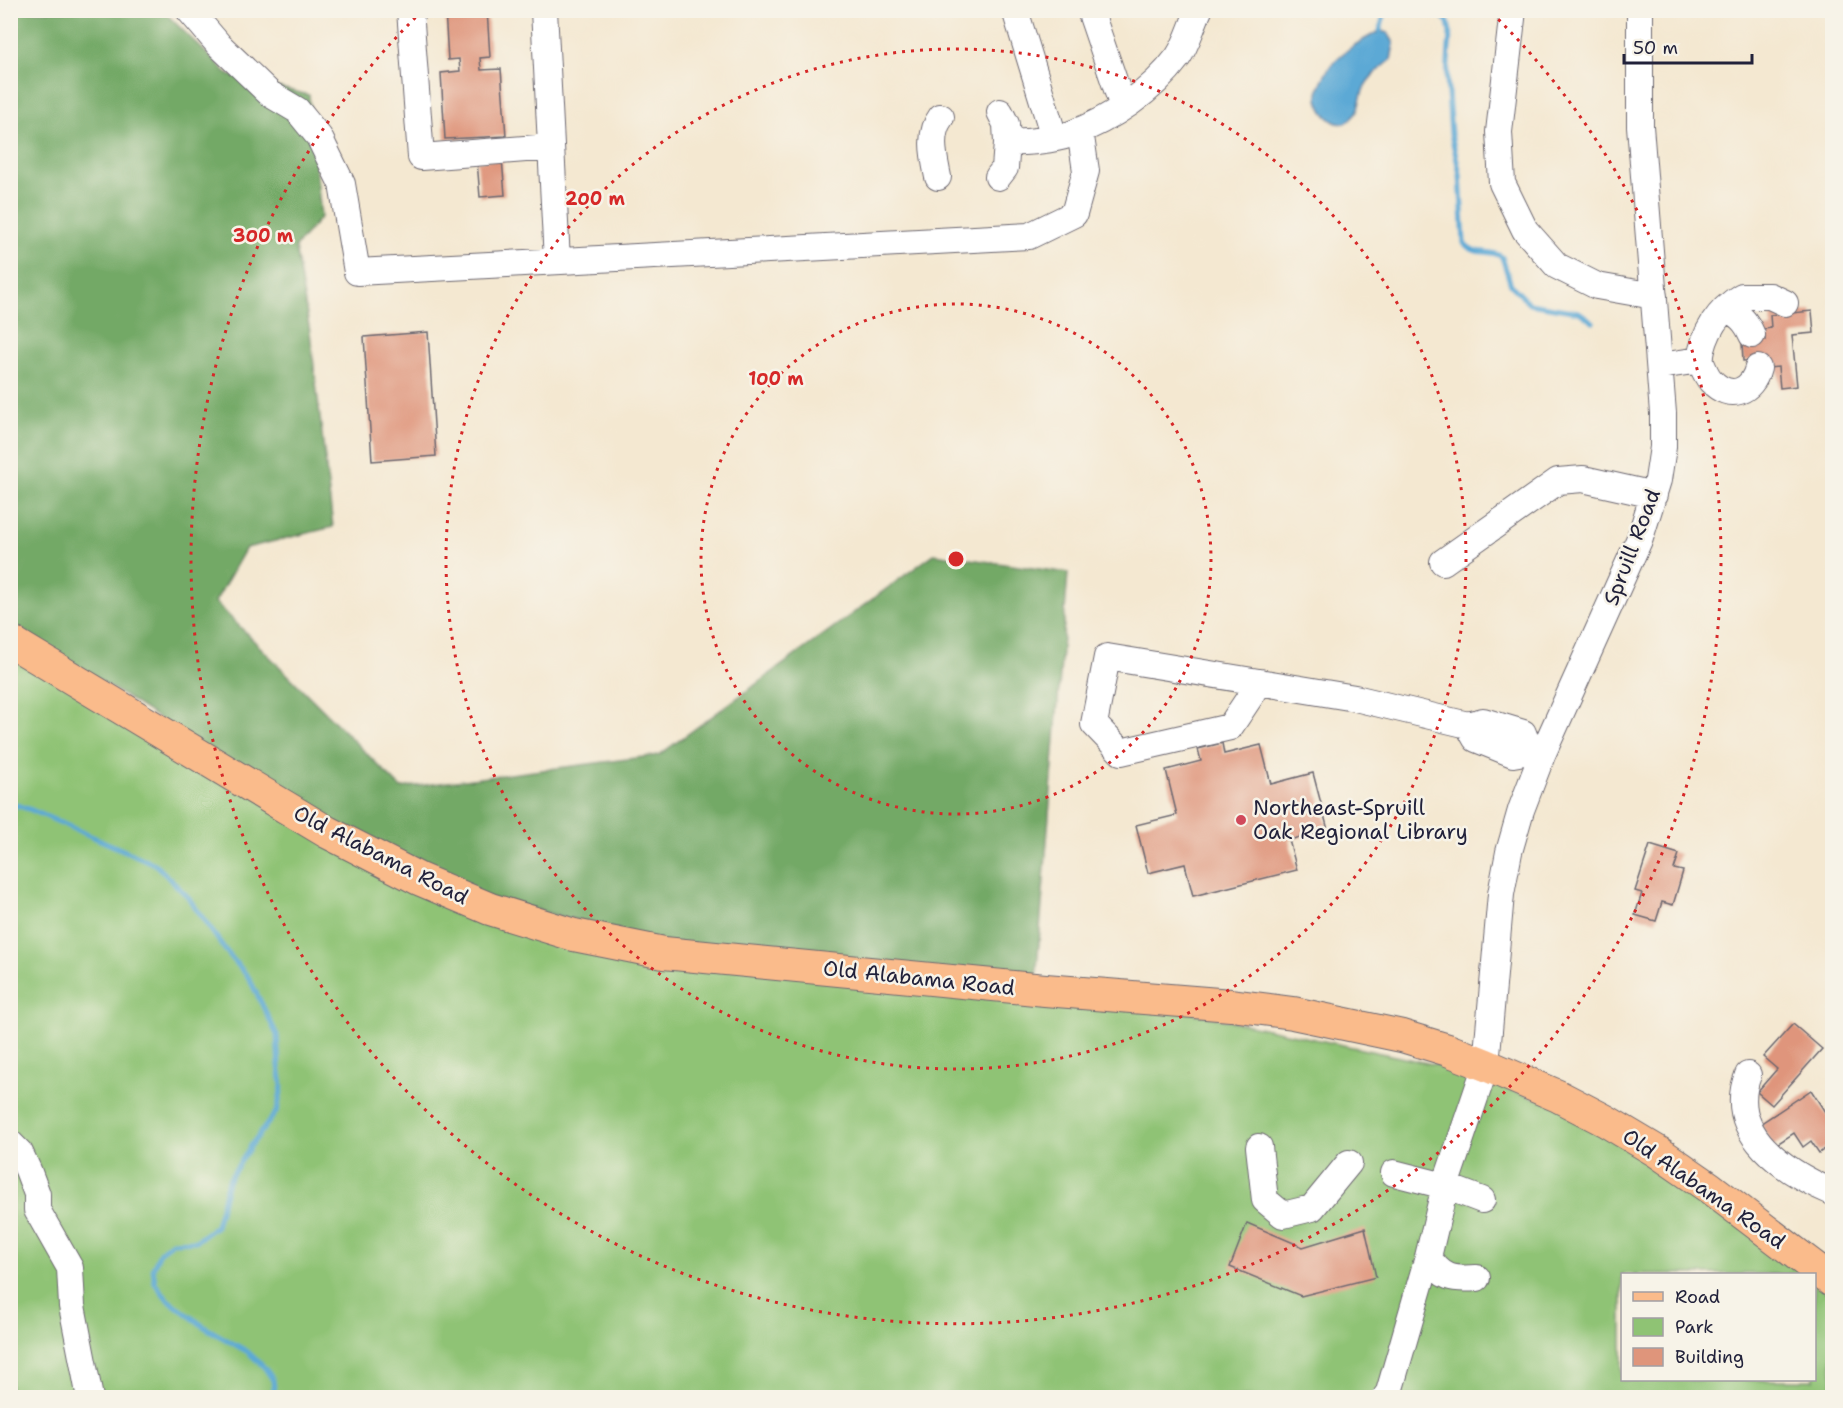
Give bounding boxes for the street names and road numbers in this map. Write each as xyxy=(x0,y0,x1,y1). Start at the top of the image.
street label: Spruill Road xyxy=(1597,485,1667,609)
street label: Old Alabama Road xyxy=(289,799,473,911)
street label: Old Alabama Road xyxy=(822,954,1016,1002)
street label: Old Alabama Road xyxy=(1617,1122,1791,1256)

